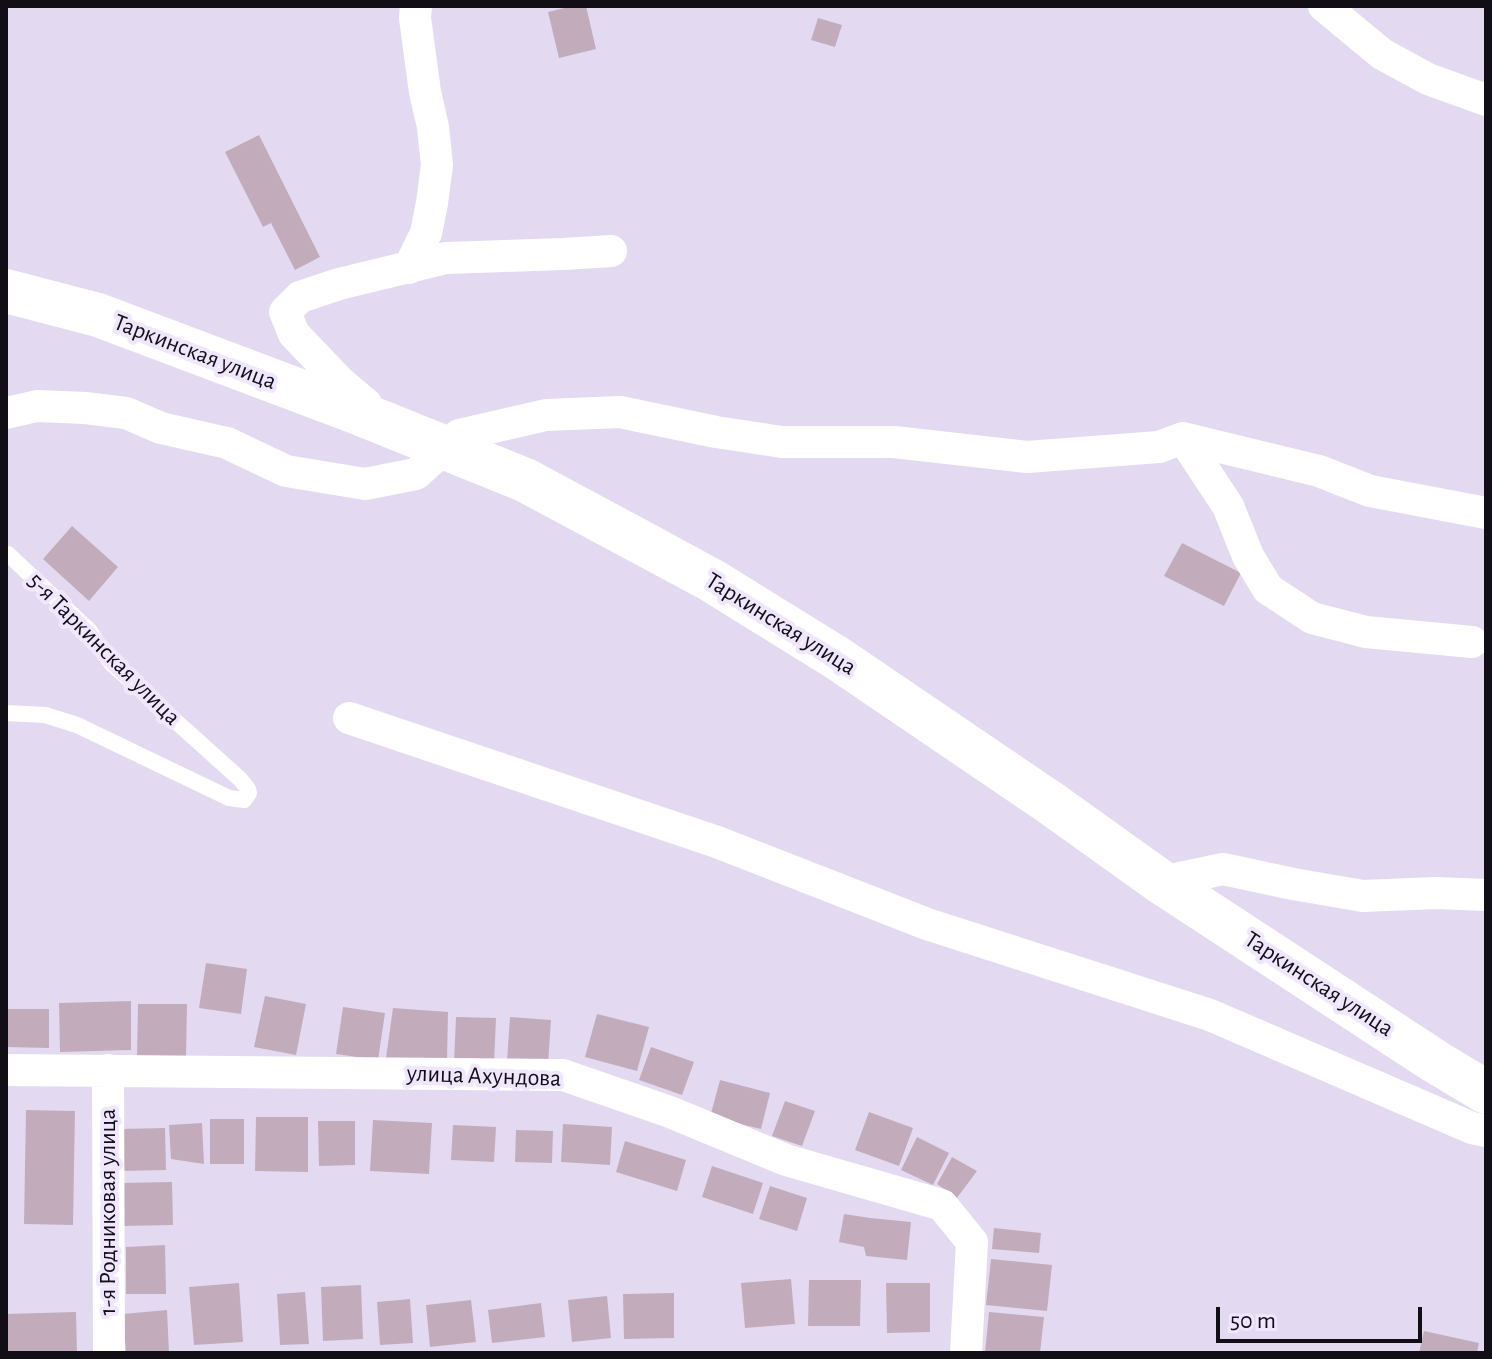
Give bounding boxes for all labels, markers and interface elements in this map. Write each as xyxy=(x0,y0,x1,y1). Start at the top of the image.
street label: Таркинская улица xyxy=(110,308,280,396)
street label: Таркинская улица xyxy=(700,566,862,682)
street label: 5-я Таркинская улица xyxy=(22,567,186,731)
street label: Таркинская улица xyxy=(1239,925,1399,1043)
street label: улица Ахундова xyxy=(406,1059,562,1093)
street label: 1-я Родниковая улица xyxy=(94,1109,122,1315)
scale bar xyxy=(1220,1291,1426,1341)
text: 50 m xyxy=(1230,1309,1276,1333)

